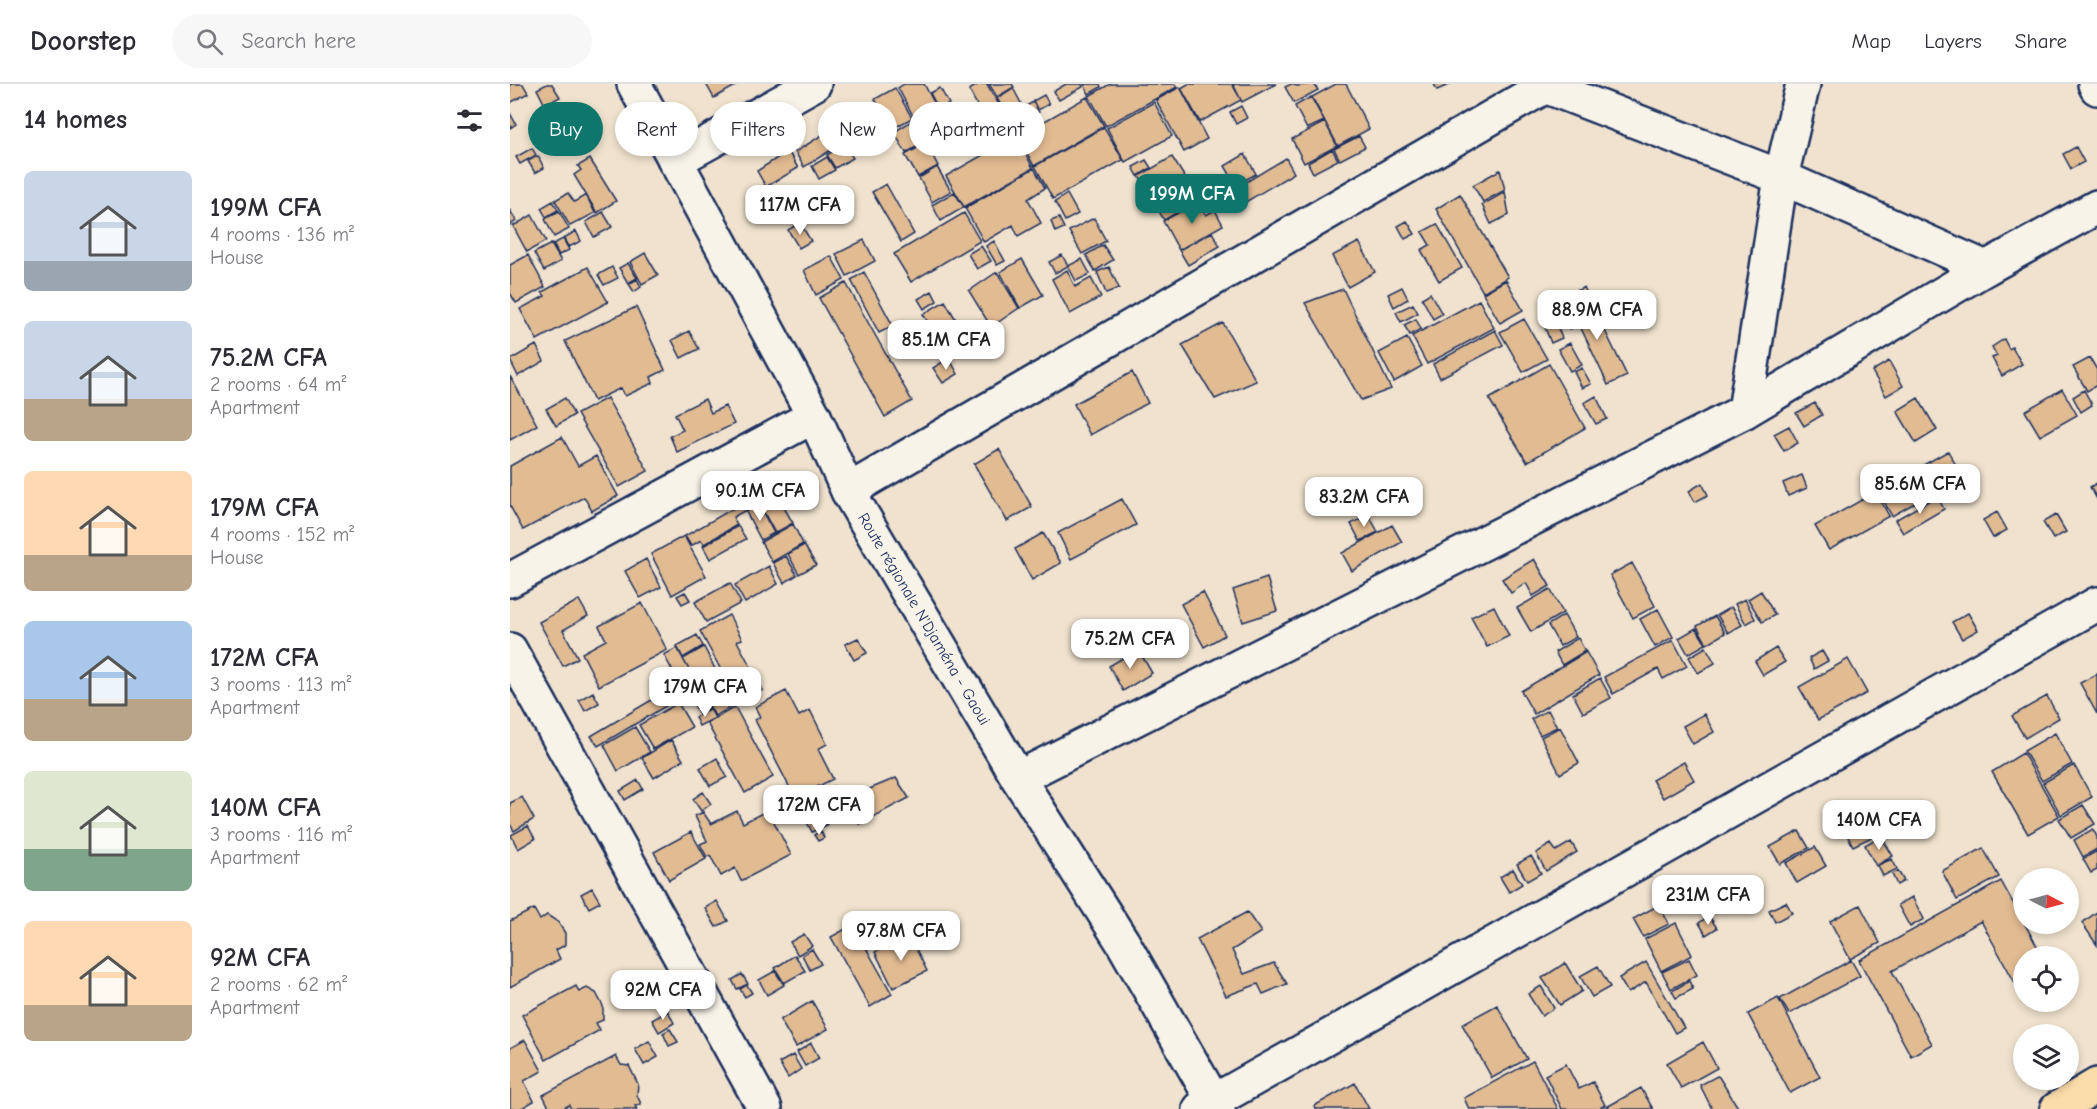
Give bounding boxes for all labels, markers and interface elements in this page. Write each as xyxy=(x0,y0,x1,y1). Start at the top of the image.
search box xyxy=(172,14,592,68)
text: Doorstep xyxy=(30,25,136,57)
icon: search xyxy=(193,25,226,58)
text: Search here xyxy=(241,28,356,54)
text: Map xyxy=(1852,29,1891,53)
text: Layers xyxy=(1924,29,1982,53)
text: Share xyxy=(2015,29,2067,53)
chip: Buy xyxy=(528,102,603,156)
chip: Rent xyxy=(615,102,698,156)
chip: Filters xyxy=(710,102,806,156)
chip: New xyxy=(818,102,897,156)
chip: Apartment xyxy=(909,102,1045,156)
icon: filters xyxy=(453,104,486,137)
text: 14 homes xyxy=(24,105,127,135)
pin: 199M CFA xyxy=(1130,174,1254,225)
text: 199M CFA xyxy=(1149,182,1235,205)
pin: 117M CFA xyxy=(738,185,862,236)
text: 199M CFA xyxy=(210,193,321,223)
text: 117M CFA xyxy=(759,193,841,216)
icon: home xyxy=(72,195,144,267)
text: 4 rooms · 136 m² xyxy=(210,223,354,246)
text: House xyxy=(210,246,264,269)
pin: 88.9M CFA xyxy=(1528,290,1666,341)
text: 88.9M CFA xyxy=(1551,298,1643,321)
pin: 85.1M CFA xyxy=(877,320,1015,371)
text: 85.1M CFA xyxy=(902,328,990,351)
text: 75.2M CFA xyxy=(210,343,327,373)
icon: home xyxy=(72,345,144,417)
text: 2 rooms · 64 m² xyxy=(210,373,346,396)
text: Apartment xyxy=(210,396,300,419)
pin: 85.6M CFA xyxy=(1851,464,1989,515)
pin: 90.1M CFA xyxy=(691,471,829,522)
text: 85.6M CFA xyxy=(1874,472,1966,495)
pin: 83.2M CFA xyxy=(1295,477,1433,528)
text: 90.1M CFA xyxy=(715,479,805,502)
text: 83.2M CFA xyxy=(1319,485,1409,508)
text: 179M CFA xyxy=(210,493,319,523)
icon: home xyxy=(72,495,144,567)
street label: Route régionale N'Djaména - Gaoui xyxy=(854,510,994,729)
text: 4 rooms · 152 m² xyxy=(210,523,354,546)
text: House xyxy=(210,546,264,569)
pin: 75.2M CFA xyxy=(1061,619,1199,670)
text: 75.2M CFA xyxy=(1085,627,1175,650)
text: 172M CFA xyxy=(210,643,318,673)
icon: home xyxy=(72,645,144,717)
pin: 179M CFA xyxy=(643,667,767,718)
text: 3 rooms · 113 m² xyxy=(210,673,351,696)
text: 179M CFA xyxy=(663,675,747,698)
text: Apartment xyxy=(210,696,300,719)
pin: 172M CFA xyxy=(757,785,881,836)
text: 140M CFA xyxy=(210,793,321,823)
text: 172M CFA xyxy=(777,793,861,816)
icon: home xyxy=(72,795,144,867)
pin: 140M CFA xyxy=(1817,800,1941,851)
text: 140M CFA xyxy=(1836,808,1922,831)
text: 3 rooms · 116 m² xyxy=(210,823,352,846)
text: Apartment xyxy=(210,846,300,869)
north arrow xyxy=(2013,868,2079,934)
map controls xyxy=(2013,868,2079,1090)
pin: 231M CFA xyxy=(1646,875,1770,926)
text: 231M CFA xyxy=(1666,883,1750,906)
pin: 97.8M CFA xyxy=(832,911,970,962)
text: 97.8M CFA xyxy=(856,919,946,942)
text: 92M CFA xyxy=(210,943,310,973)
icon: home xyxy=(72,945,144,1017)
button: locate xyxy=(2013,946,2079,1012)
pin: 92M CFA xyxy=(608,970,718,1021)
text: 2 rooms · 62 m² xyxy=(210,973,347,996)
text: 92M CFA xyxy=(624,978,702,1001)
text: Apartment xyxy=(210,996,300,1019)
button: layers xyxy=(2013,1024,2079,1090)

